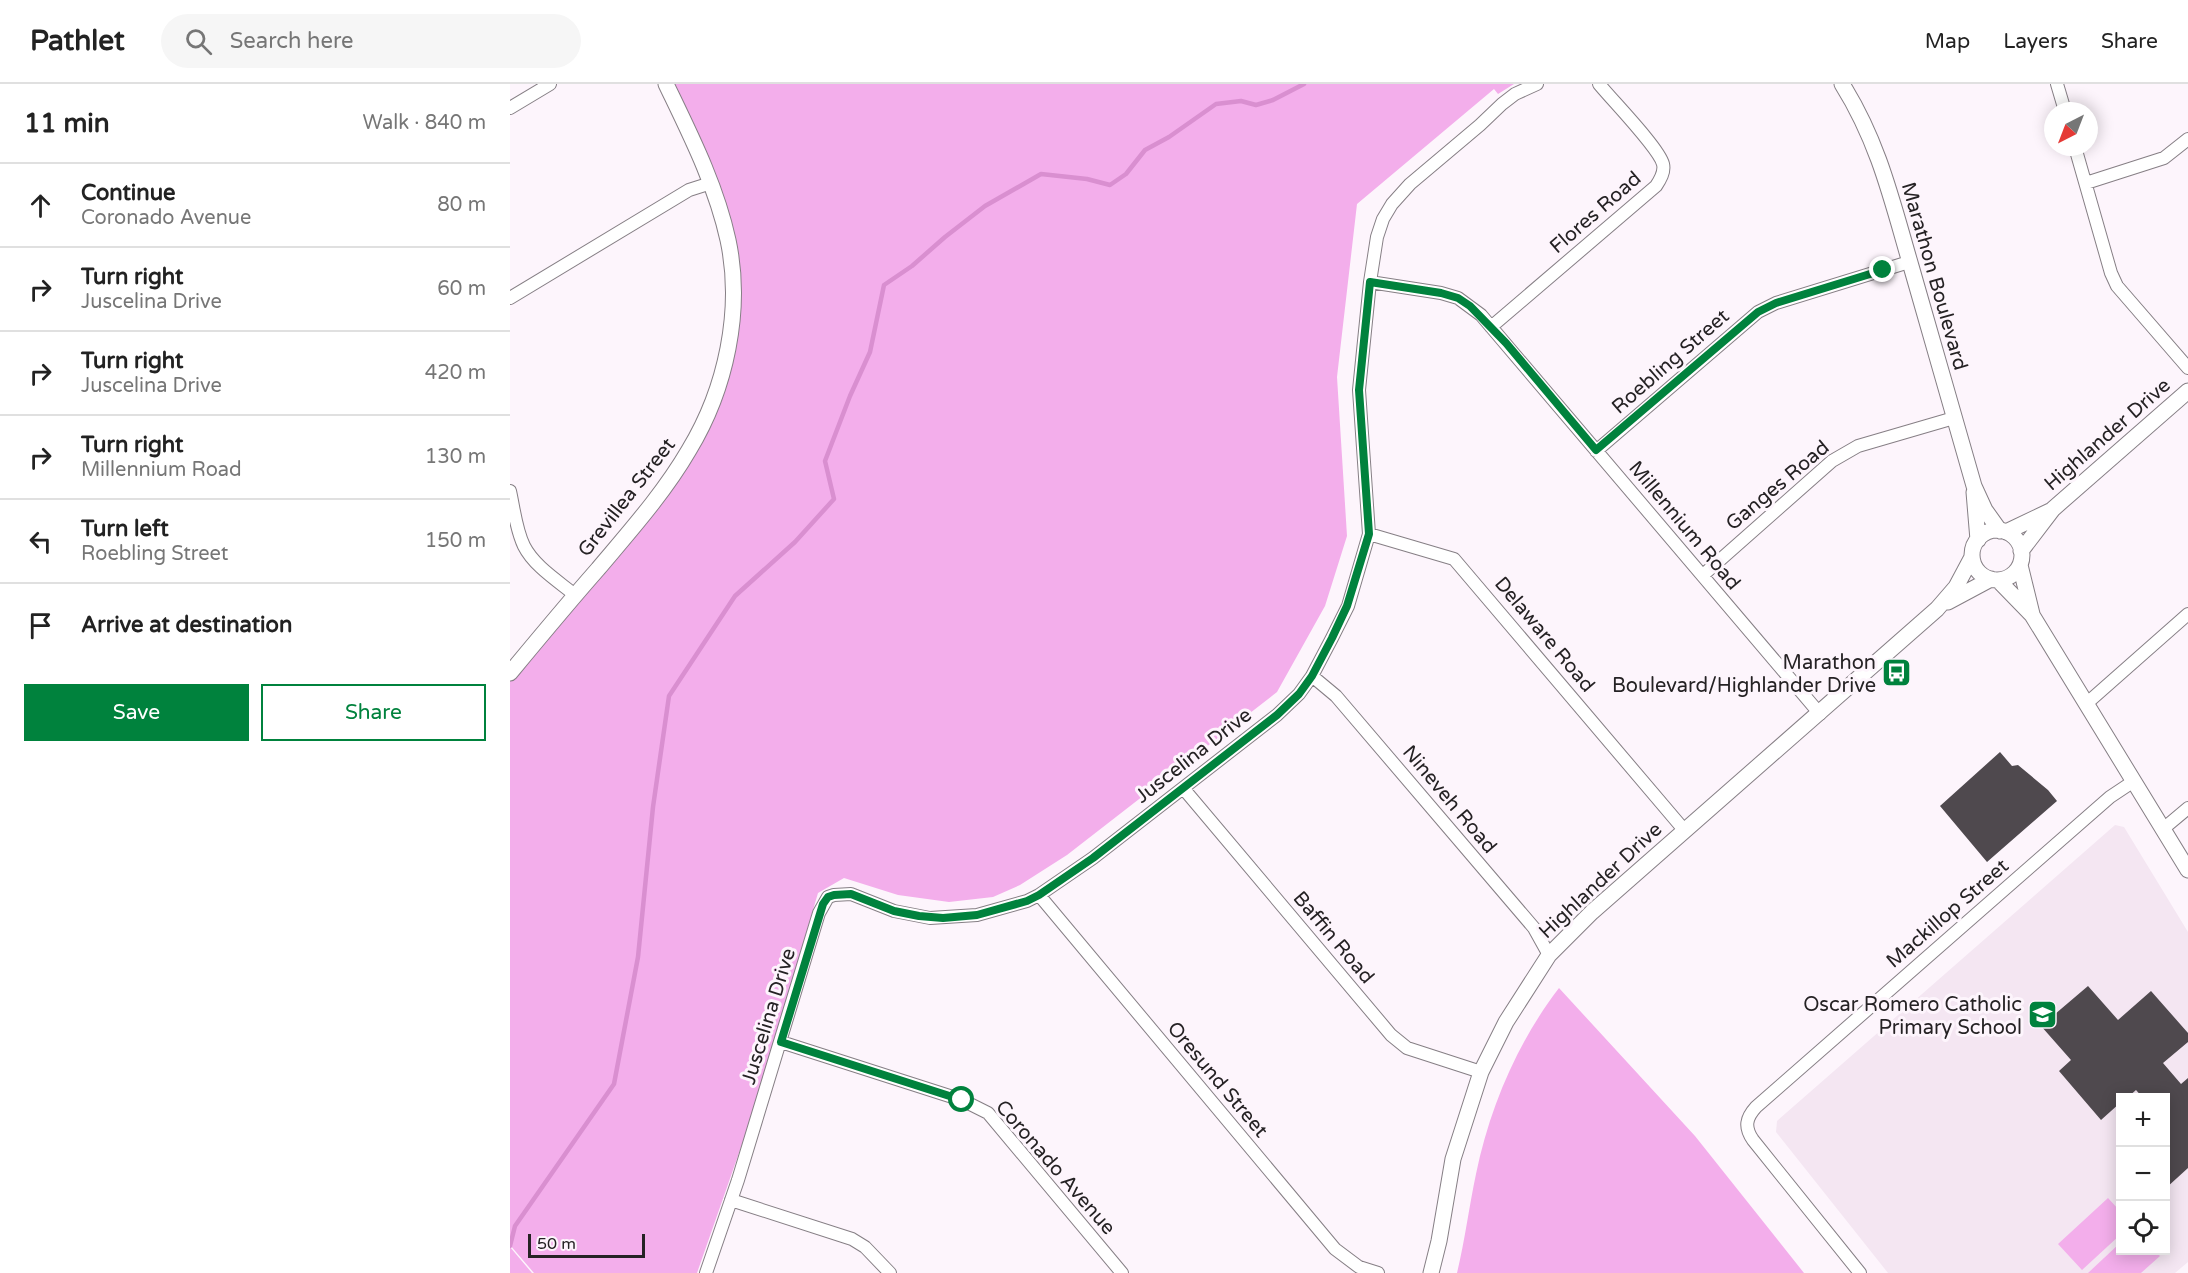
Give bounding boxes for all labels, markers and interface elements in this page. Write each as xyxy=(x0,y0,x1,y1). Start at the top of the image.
search box xyxy=(161,14,581,68)
text: Pathlet xyxy=(30,24,125,58)
icon: search xyxy=(182,25,215,58)
text: Search here xyxy=(230,28,353,54)
text: Map xyxy=(1925,29,1970,54)
text: Layers xyxy=(2003,29,2068,54)
text: Share xyxy=(2101,29,2158,54)
north arrow xyxy=(2044,102,2098,156)
text: 11 min xyxy=(24,108,110,139)
text: Walk · 840 m xyxy=(363,111,486,135)
street label: Flores Road xyxy=(1545,167,1646,259)
street label: Marathon Boulevard xyxy=(1896,179,1972,373)
text: Continue xyxy=(81,180,176,206)
icon: ahead xyxy=(24,189,57,222)
text: 80 m xyxy=(437,193,486,217)
text: Coronado Avenue xyxy=(81,206,251,230)
route end xyxy=(1869,256,1895,282)
text: Turn right xyxy=(81,264,183,290)
icon: right xyxy=(24,273,57,306)
text: 60 m xyxy=(437,277,486,301)
text: Juscelina Drive xyxy=(81,290,222,314)
street label: Roebling Street xyxy=(1607,304,1734,419)
text: Turn right xyxy=(81,348,183,374)
icon: right xyxy=(24,357,57,390)
text: 420 m xyxy=(425,361,486,385)
street label: Highlander Drive xyxy=(2040,373,2176,496)
text: Juscelina Drive xyxy=(81,374,222,398)
text: Turn right xyxy=(81,432,183,458)
street label: Grevillea Street xyxy=(573,433,681,562)
street label: Ganges Road xyxy=(1721,436,1834,536)
icon: right xyxy=(24,441,57,474)
text: 130 m xyxy=(425,445,486,469)
street label: Millennium Road xyxy=(1623,456,1745,595)
text: Millennium Road xyxy=(81,458,242,482)
text: Turn left xyxy=(81,516,169,542)
icon: left xyxy=(24,525,57,558)
text: 150 m xyxy=(425,529,486,553)
text: Roebling Street xyxy=(81,542,228,566)
street label: Delaware Road xyxy=(1489,572,1599,697)
icon: arrive xyxy=(24,609,57,642)
text: Arrive at destination xyxy=(81,612,292,638)
place label: Marathon Boulevard/Highlander Drive xyxy=(1612,651,1876,698)
bus stop icon: Marathon Boulevard/Highlander Drive xyxy=(1881,657,1913,689)
button: Save xyxy=(24,684,249,741)
button: Share xyxy=(261,684,486,741)
street label: Juscelina Drive xyxy=(1131,703,1256,809)
street label: Nineveh Road xyxy=(1397,741,1501,859)
street label: Highlander Drive xyxy=(1534,818,1667,944)
street label: Mackillop Street xyxy=(1882,854,2014,973)
street label: Baffin Road xyxy=(1288,887,1379,989)
street label: Juscelina Drive xyxy=(737,945,801,1087)
place label: Oscar Romero Catholic Primary School xyxy=(1803,993,2022,1040)
school or university icon: Oscar Romero Catholic Primary School xyxy=(2027,999,2059,1031)
street label: Oresund Street xyxy=(1162,1017,1273,1143)
route start xyxy=(948,1086,974,1112)
map controls xyxy=(2116,1093,2170,1255)
button: + xyxy=(2116,1093,2170,1147)
street label: Coronado Avenue xyxy=(990,1096,1120,1240)
button: − xyxy=(2116,1147,2170,1201)
button: locate xyxy=(2116,1201,2170,1255)
scale bar xyxy=(528,1231,645,1258)
text: 50 m xyxy=(537,1234,576,1254)

